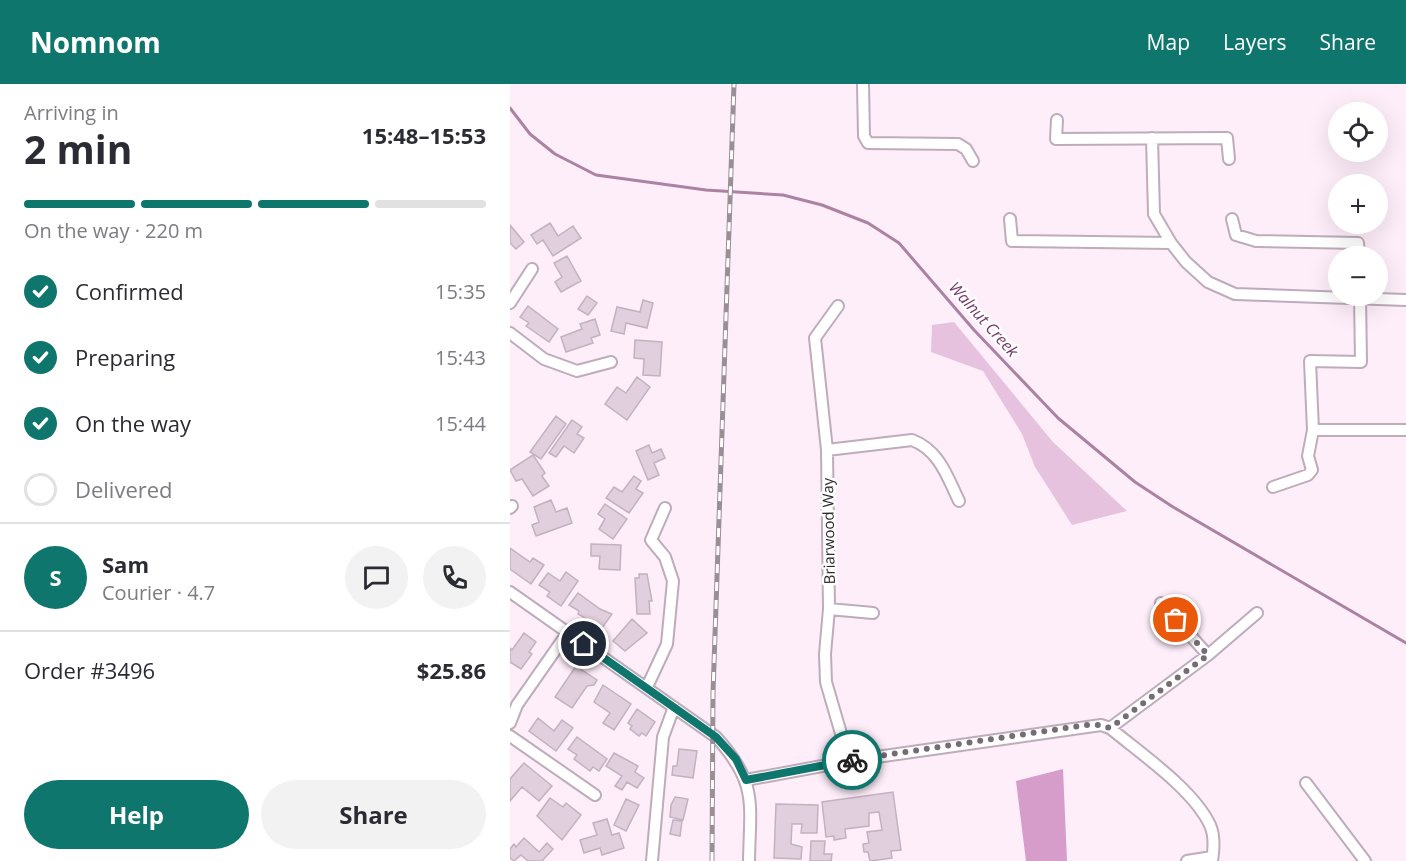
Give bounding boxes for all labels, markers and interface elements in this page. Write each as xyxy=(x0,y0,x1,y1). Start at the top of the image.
text: Nomnom xyxy=(30,23,161,61)
text: Map xyxy=(1147,28,1190,56)
text: Layers xyxy=(1223,28,1287,56)
text: Share xyxy=(1320,28,1376,56)
text: Arriving in xyxy=(24,99,119,126)
map controls xyxy=(1328,102,1388,306)
button: locate xyxy=(1328,102,1388,162)
text: 15:48–15:53 xyxy=(362,120,486,150)
text: 2 min xyxy=(24,122,132,175)
button: + xyxy=(1328,174,1388,234)
text: On the way · 220 m xyxy=(24,217,203,244)
button: − xyxy=(1328,246,1388,306)
icon: check xyxy=(24,275,57,308)
text: Confirmed xyxy=(75,276,184,306)
water label: Walnut Creek xyxy=(944,277,1024,362)
text: 15:35 xyxy=(435,278,486,305)
icon: check xyxy=(24,341,57,374)
text: Preparing xyxy=(75,342,175,372)
text: 15:43 xyxy=(435,344,486,371)
icon: check xyxy=(24,407,57,440)
text: On the way xyxy=(75,408,191,438)
text: 15:44 xyxy=(435,410,486,437)
text: Delivered xyxy=(75,474,173,504)
street label: Briarwood Way xyxy=(817,477,839,584)
button: chat xyxy=(345,546,408,609)
button: phone xyxy=(423,546,486,609)
text: Sam xyxy=(102,549,149,579)
text: S xyxy=(49,562,62,592)
text: Courier · 4.7 xyxy=(102,579,215,606)
pin xyxy=(1150,594,1201,645)
icon: bag xyxy=(1159,603,1192,636)
pin xyxy=(558,618,609,669)
icon: home xyxy=(567,627,600,660)
text: Order #3496 xyxy=(24,655,155,685)
text: $25.86 xyxy=(417,655,486,685)
courier xyxy=(822,730,882,790)
icon: bike xyxy=(836,744,869,777)
button: Help xyxy=(24,780,249,849)
button: Share xyxy=(261,780,486,849)

